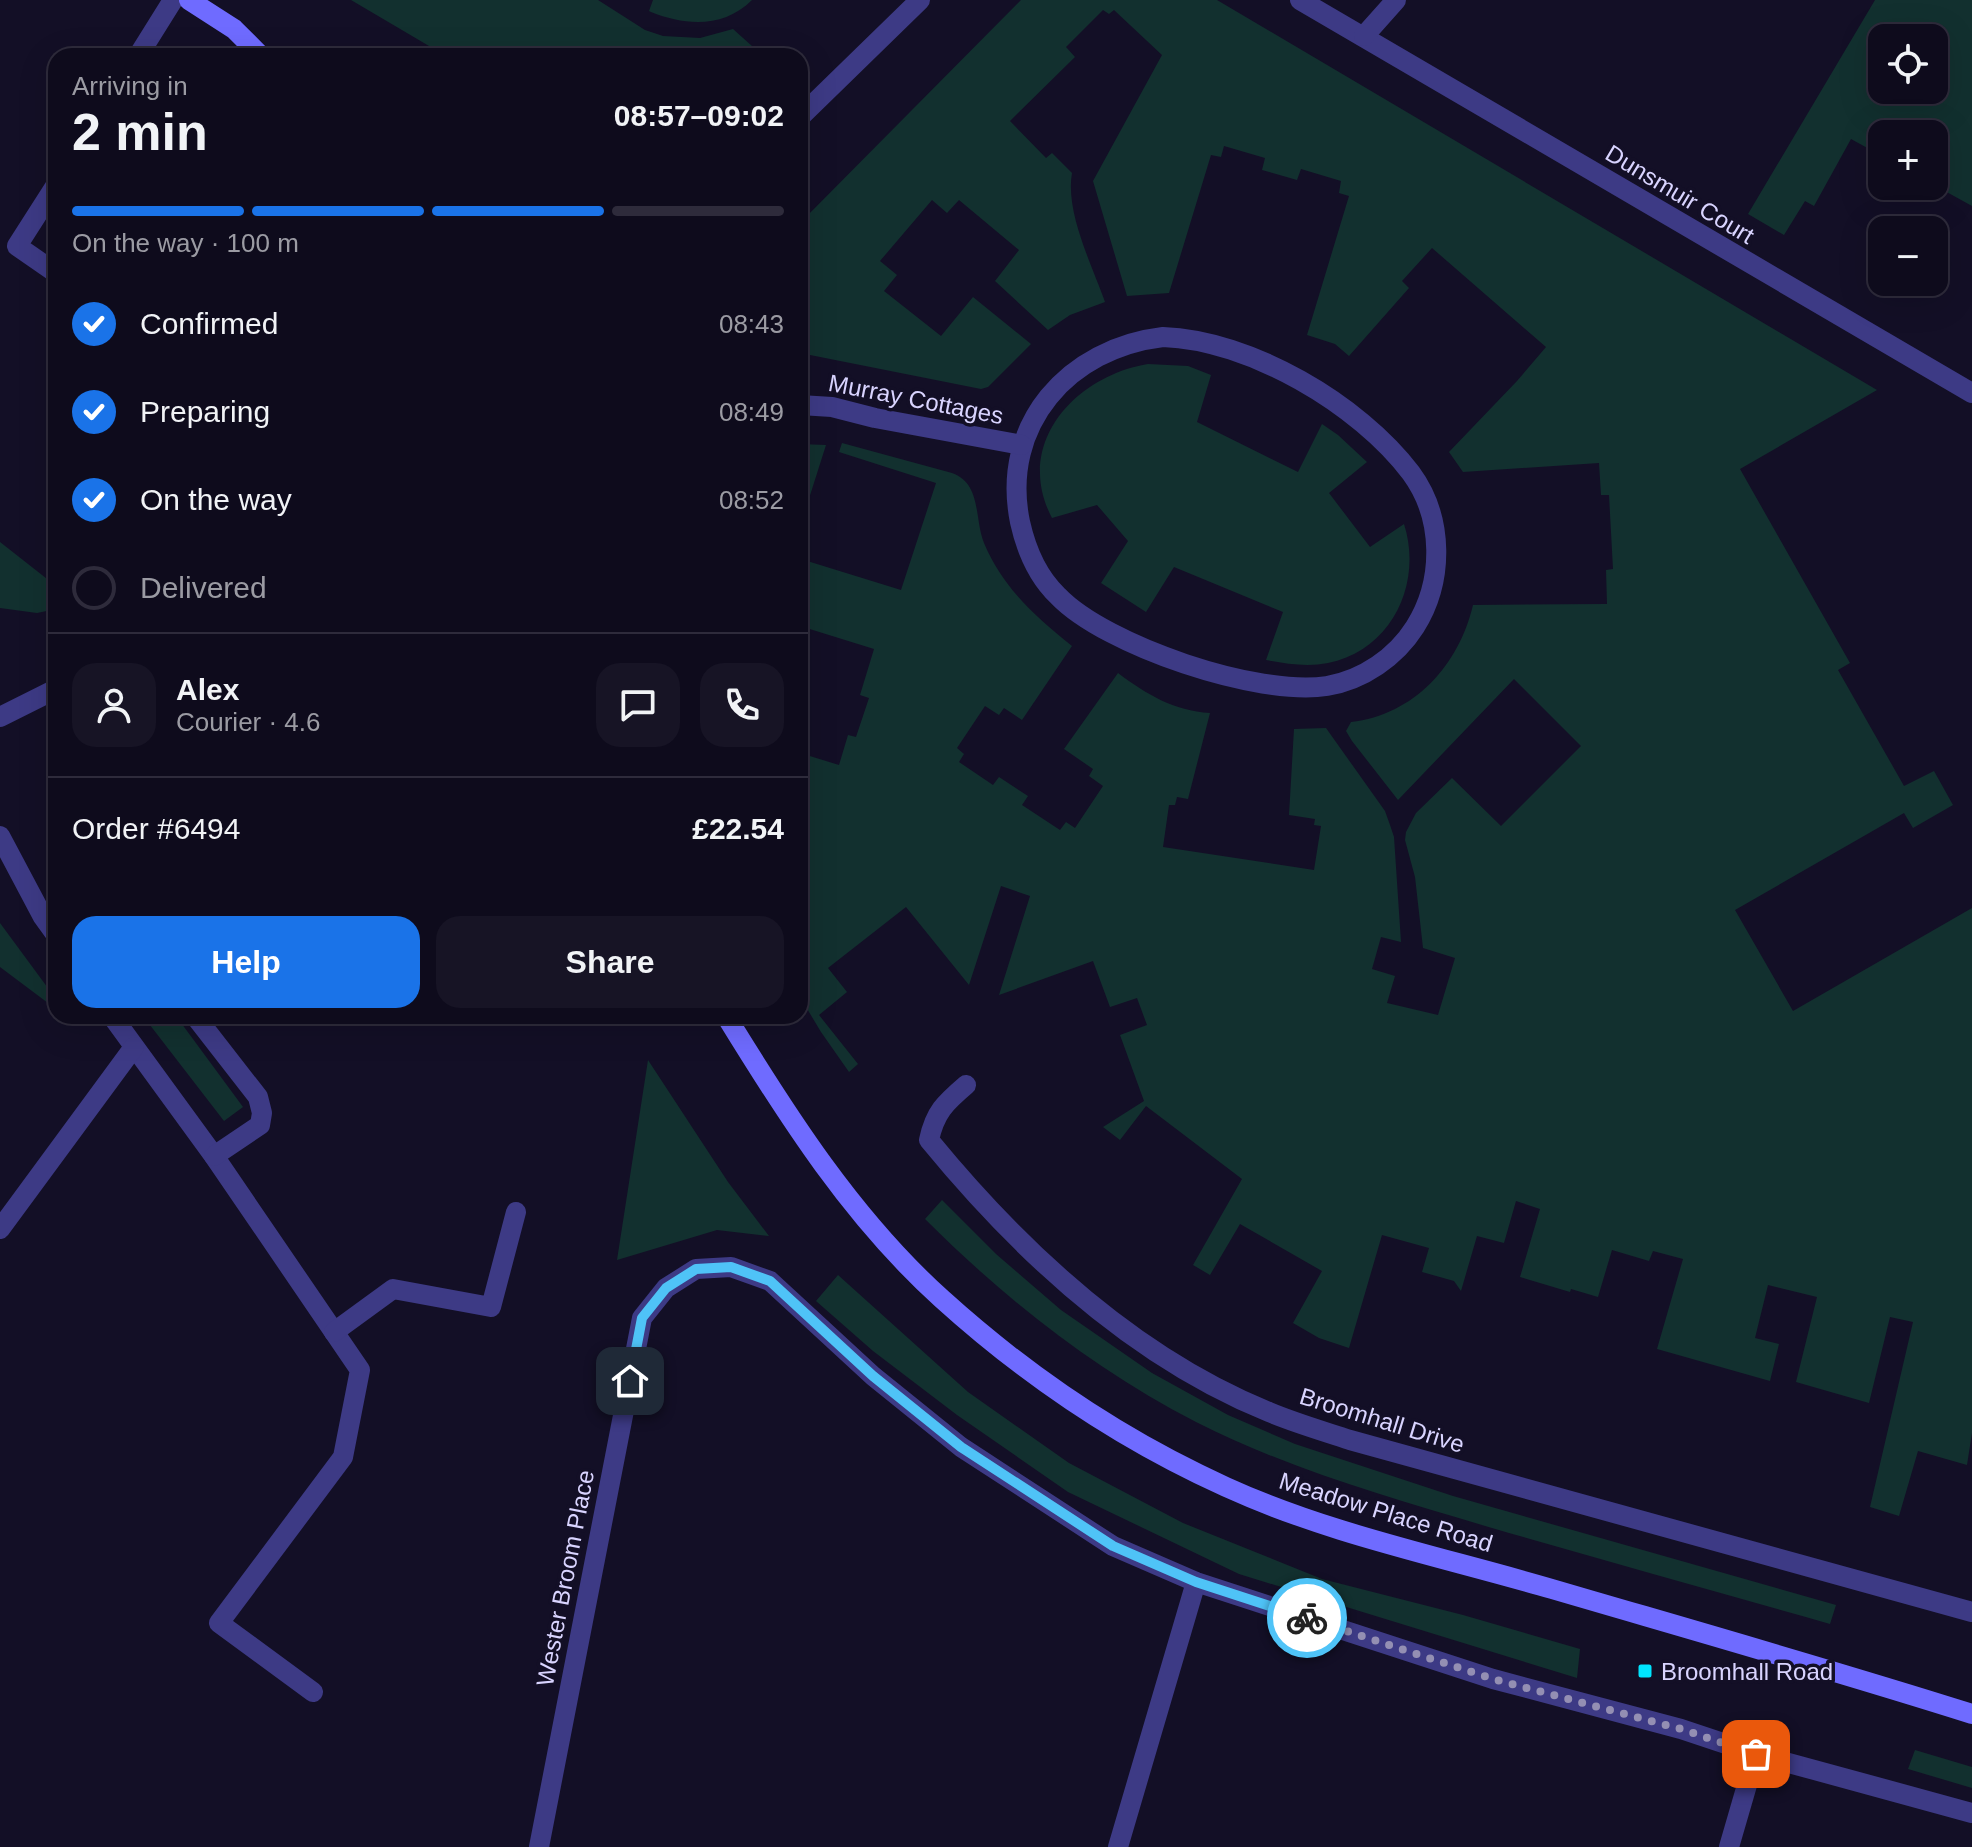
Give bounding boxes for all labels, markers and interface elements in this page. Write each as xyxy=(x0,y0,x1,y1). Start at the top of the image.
map controls xyxy=(1868,24,1948,296)
button: locate xyxy=(1868,24,1948,104)
text: Arriving in xyxy=(72,71,188,101)
text: 08:57–09:02 xyxy=(614,99,784,132)
text: 2 min xyxy=(72,103,208,161)
button: + xyxy=(1868,120,1948,200)
street label: Dunsmuir Court xyxy=(1601,139,1759,249)
button: − xyxy=(1868,216,1948,296)
text: On the way · 100 m xyxy=(72,228,299,258)
icon: check xyxy=(72,302,116,346)
text: Confirmed xyxy=(140,307,278,340)
text: 08:43 xyxy=(719,309,784,339)
street label: Murray Cottages xyxy=(826,369,1006,429)
icon: check xyxy=(72,390,116,434)
text: Preparing xyxy=(140,395,270,428)
text: 08:49 xyxy=(719,397,784,427)
icon: check xyxy=(72,478,116,522)
text: On the way xyxy=(140,483,292,516)
text: 08:52 xyxy=(719,485,784,515)
text: Delivered xyxy=(140,571,267,604)
button: person xyxy=(72,663,156,747)
button: chat xyxy=(596,663,680,747)
button: phone xyxy=(700,663,784,747)
text: Alex xyxy=(176,673,239,706)
text: Courier · 4.6 xyxy=(176,707,321,737)
text: Order #6494 xyxy=(72,812,240,845)
text: £22.54 xyxy=(692,812,784,845)
button: Help xyxy=(72,916,420,1008)
button: Share xyxy=(436,916,784,1008)
pin xyxy=(596,1347,664,1415)
icon: home xyxy=(608,1359,652,1403)
street label: Broomhall Drive xyxy=(1296,1382,1468,1458)
street label: Meadow Place Road xyxy=(1276,1467,1496,1557)
street label: Wester Broom Place xyxy=(531,1468,599,1688)
courier xyxy=(1267,1578,1347,1658)
icon: bike xyxy=(1285,1596,1329,1640)
place label: Broomhall Road xyxy=(1661,1658,1833,1685)
marker: Broomhall Road xyxy=(1636,1662,1654,1680)
pin xyxy=(1722,1720,1790,1788)
icon: bag xyxy=(1734,1732,1778,1776)

